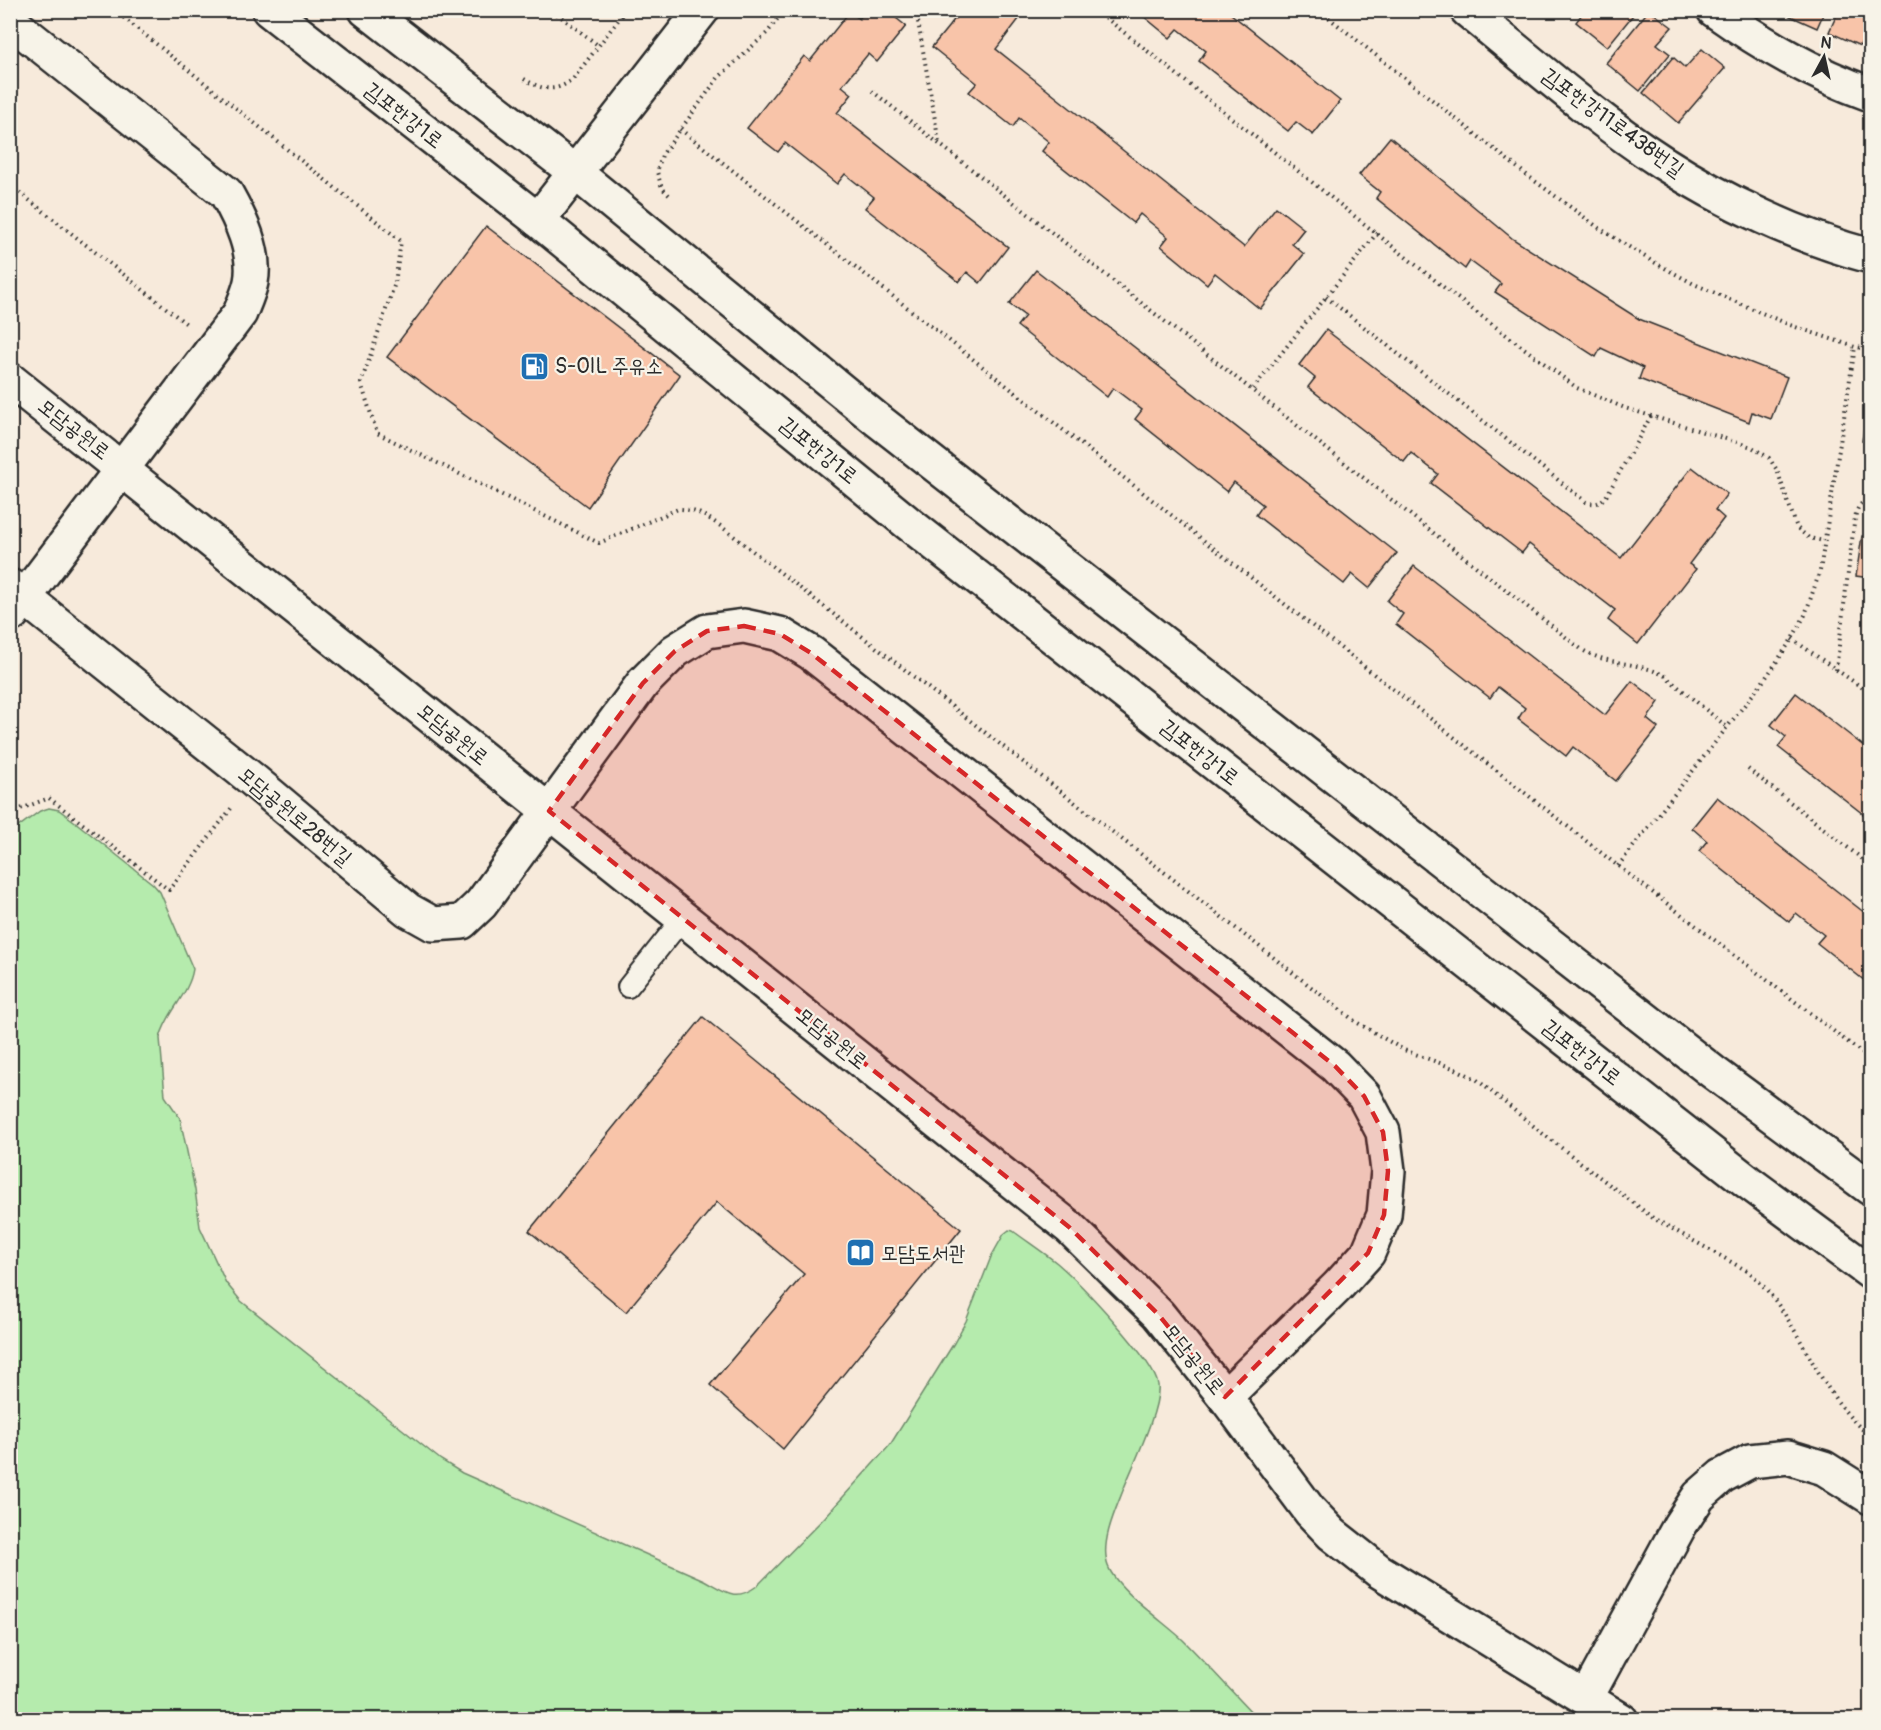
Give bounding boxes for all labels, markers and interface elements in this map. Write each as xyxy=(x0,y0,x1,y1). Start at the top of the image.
north arrow xyxy=(1794,27,1854,87)
text: N xyxy=(1819,32,1833,54)
street label: 김포한강11로438번길 xyxy=(1536,62,1689,183)
street label: 김포한강1로 xyxy=(359,76,449,155)
fuel station icon: S-OIL 주유소 xyxy=(518,350,550,382)
place label: S-OIL 주유소 xyxy=(555,353,663,380)
street label: 모담공원로 xyxy=(32,393,115,466)
street label: 김포한강1로 xyxy=(774,411,863,490)
street label: 모담공원로 xyxy=(411,697,494,771)
street label: 김포한강1로 xyxy=(1155,713,1245,792)
street label: 모담공원로28번길 xyxy=(232,761,357,872)
street label: 모담공원로 xyxy=(790,1001,873,1075)
street label: 김포한강1로 xyxy=(1537,1013,1627,1092)
library icon: 모담도서관 xyxy=(844,1237,876,1269)
place label: 모담도서관 xyxy=(881,1240,966,1267)
street label: 모담공원로 xyxy=(1157,1318,1231,1401)

